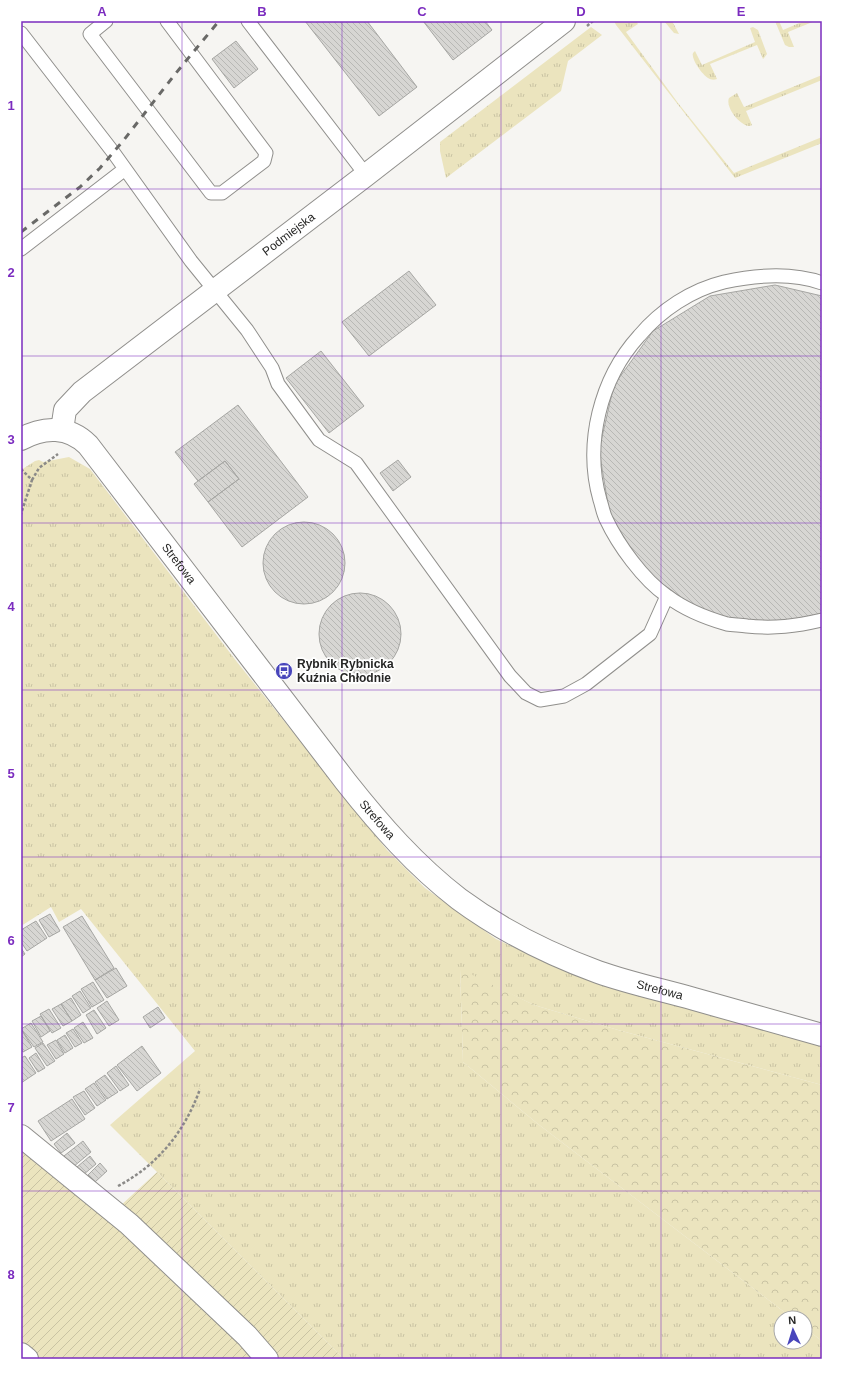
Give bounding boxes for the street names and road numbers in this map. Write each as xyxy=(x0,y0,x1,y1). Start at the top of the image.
street label: Podmiejska xyxy=(260,210,318,259)
street label: Strefowa xyxy=(159,540,199,587)
street label: Strefowa xyxy=(356,797,398,842)
street label: Strefowa xyxy=(635,977,685,1003)

